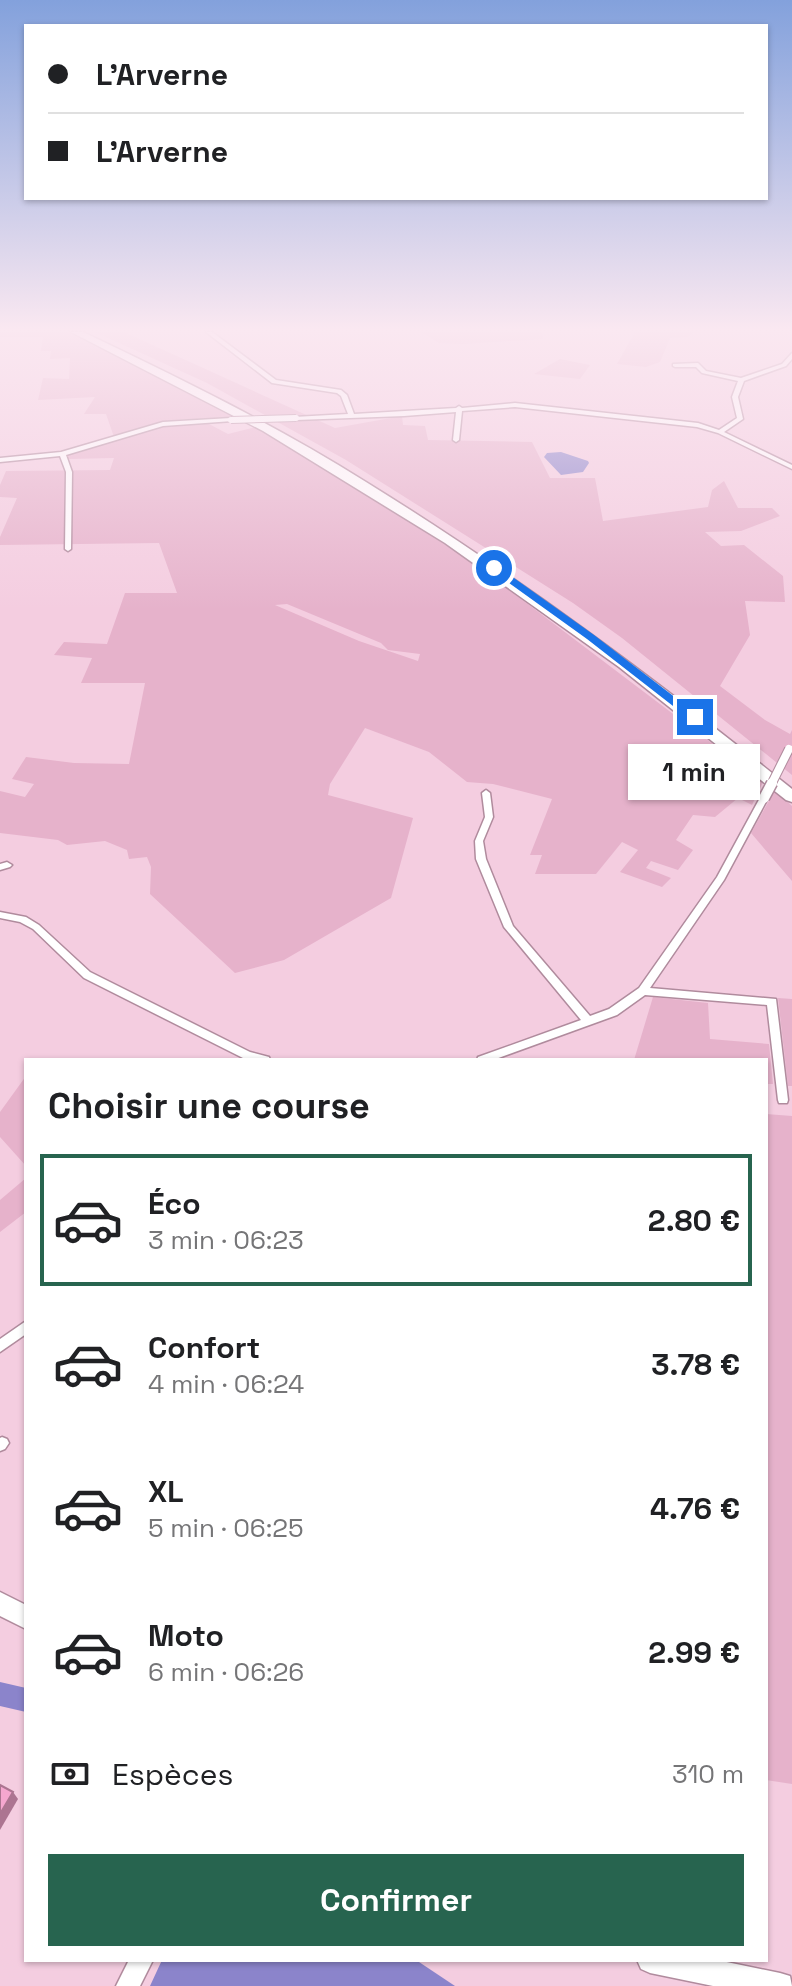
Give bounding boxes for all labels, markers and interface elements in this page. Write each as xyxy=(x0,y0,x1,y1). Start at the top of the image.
text: L'Arverne xyxy=(96,55,228,94)
text: L'Arverne xyxy=(96,132,228,171)
route start xyxy=(476,550,512,586)
route end xyxy=(677,699,713,735)
callout: 1 min xyxy=(629,745,761,801)
text: 1 min xyxy=(662,755,726,789)
text: Choisir une course xyxy=(48,1083,370,1129)
icon: car xyxy=(52,1184,124,1256)
text: Éco xyxy=(148,1184,201,1223)
text: 2.80 € xyxy=(648,1201,740,1240)
text: 3 min · 06:23 xyxy=(148,1223,304,1257)
icon: car xyxy=(52,1328,124,1400)
text: Confort xyxy=(148,1328,260,1367)
text: 3.78 € xyxy=(651,1345,740,1384)
text: 4 min · 06:24 xyxy=(148,1367,304,1401)
icon: car xyxy=(52,1472,124,1544)
text: XL xyxy=(148,1472,184,1511)
text: 4.76 € xyxy=(650,1489,740,1528)
text: 5 min · 06:25 xyxy=(148,1511,304,1545)
icon: car xyxy=(52,1616,124,1688)
text: Moto xyxy=(148,1616,224,1655)
text: 2.99 € xyxy=(648,1633,740,1672)
text: 6 min · 06:26 xyxy=(148,1655,304,1689)
icon: cash xyxy=(48,1752,92,1796)
text: Espèces xyxy=(112,1755,233,1794)
text: 310 m xyxy=(672,1757,744,1791)
button: Confirmer xyxy=(48,1854,744,1946)

